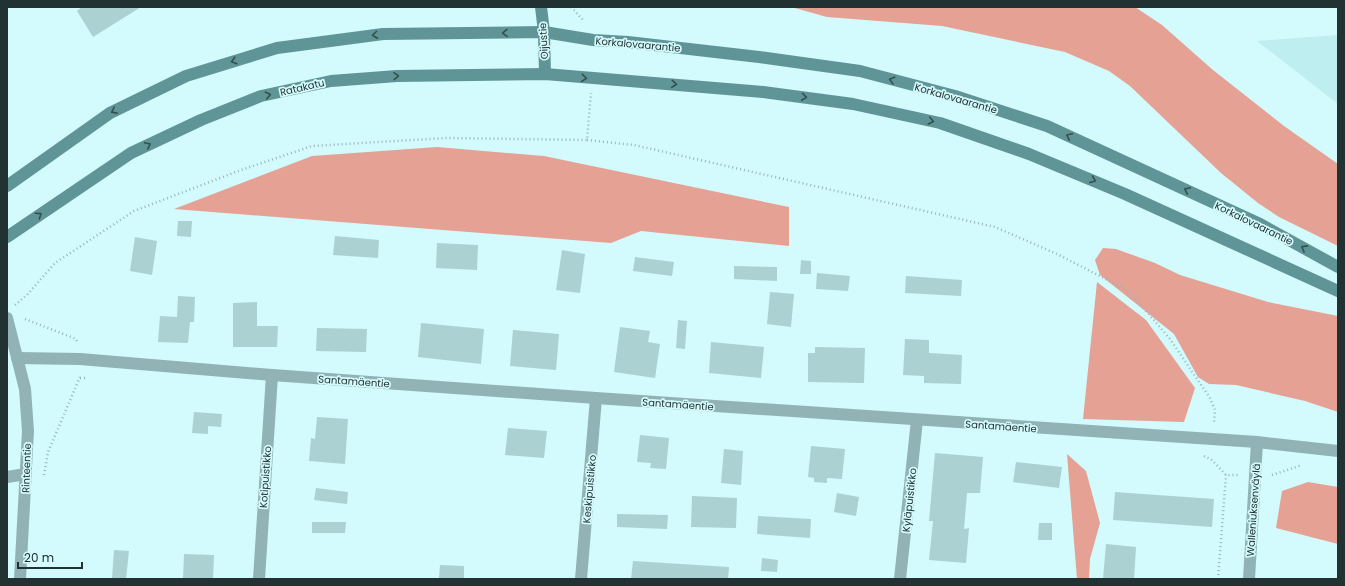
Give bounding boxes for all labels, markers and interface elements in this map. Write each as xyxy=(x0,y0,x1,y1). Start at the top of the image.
street label: Oijustie xyxy=(535,22,552,60)
one-way arrow xyxy=(502,29,508,37)
one-way arrow xyxy=(372,30,378,39)
street label: Korkalovaarantie xyxy=(595,33,681,56)
one-way arrow xyxy=(231,56,238,65)
one-way arrow xyxy=(393,72,399,80)
one-way arrow xyxy=(581,73,587,82)
street label: Ratakatu xyxy=(278,75,326,100)
one-way arrow xyxy=(889,76,895,84)
one-way arrow xyxy=(671,79,677,88)
street label: Korkalovaarantie xyxy=(913,80,999,117)
one-way arrow xyxy=(265,91,271,99)
one-way arrow xyxy=(800,92,807,101)
one-way arrow xyxy=(111,106,118,114)
one-way arrow xyxy=(928,117,934,125)
one-way arrow xyxy=(1066,133,1074,141)
one-way arrow xyxy=(144,142,152,150)
one-way arrow xyxy=(1089,176,1096,184)
one-way arrow xyxy=(1184,187,1191,195)
street label: Korkalovaarantie xyxy=(1212,198,1295,249)
one-way arrow xyxy=(35,212,42,220)
one-way arrow xyxy=(1301,245,1308,253)
street label: Santamäentie xyxy=(318,372,390,391)
street label: Santamäentie xyxy=(642,395,714,414)
street label: Santamäentie xyxy=(965,417,1037,436)
street label: Rinteentie xyxy=(18,443,35,493)
street label: Kotipuistikko xyxy=(256,446,275,509)
street label: Keskipuistikko xyxy=(579,454,600,524)
street label: Walleniuksenväylä xyxy=(1243,463,1264,557)
street label: Kyläpuistikko xyxy=(899,467,920,533)
scale bar xyxy=(18,544,82,570)
text: 20 m xyxy=(24,549,54,566)

